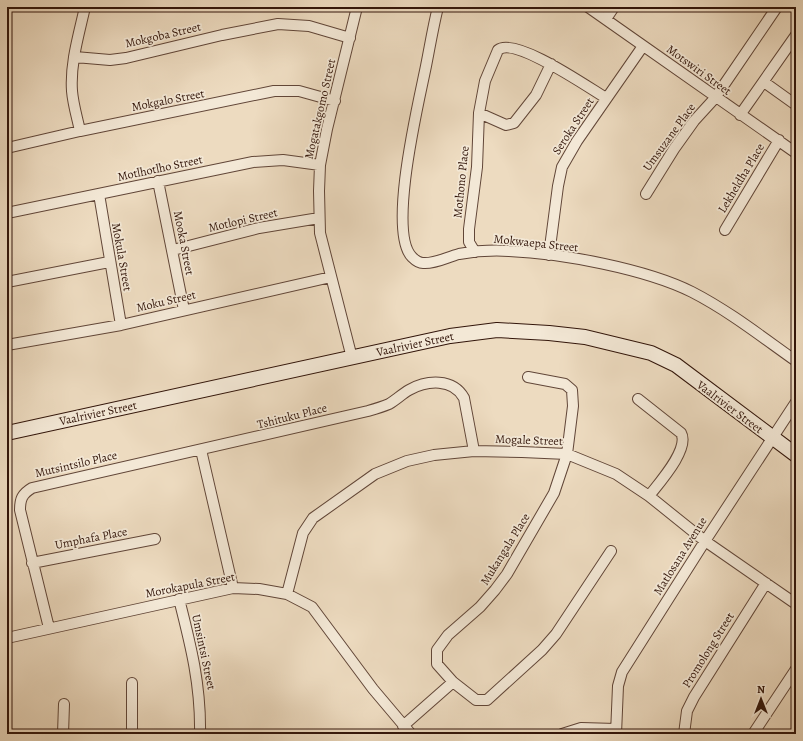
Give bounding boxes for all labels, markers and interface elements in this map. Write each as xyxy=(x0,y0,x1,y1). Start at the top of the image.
street label: Mokgoba Street xyxy=(124,19,202,51)
street label: Motswiri Street xyxy=(663,41,735,99)
street label: Mogatakgomo Street xyxy=(301,57,339,161)
street label: Mokgalo Street xyxy=(130,85,206,115)
street label: Seroka Street xyxy=(549,94,597,158)
street label: Umsuzane Place xyxy=(639,100,699,174)
street label: Lekheldha Place xyxy=(714,140,768,216)
street label: Mothono Place xyxy=(449,145,473,219)
street label: Motlhotlho Street xyxy=(116,151,204,185)
street label: Motlopi Street xyxy=(207,204,279,236)
street label: Mooka Street xyxy=(170,210,198,277)
street label: Mokula Street xyxy=(108,222,136,292)
street label: Mokwaepa Street xyxy=(493,231,579,255)
street label: Moku Street xyxy=(135,286,197,316)
street label: Vaalrivier Street xyxy=(374,328,455,360)
street label: Vaalrivier Street xyxy=(693,376,766,437)
street label: Vaalrivier Street xyxy=(57,397,138,429)
street label: Tshituku Place xyxy=(255,400,329,432)
street label: Mogale Street xyxy=(495,431,563,449)
street label: Mutsintsilo Place xyxy=(33,447,119,481)
street label: Mukangala Place xyxy=(476,510,534,588)
street label: Matlosana Avenue xyxy=(650,514,710,598)
street label: Umphafa Place xyxy=(53,523,129,553)
street label: Morokapula Street xyxy=(144,568,236,602)
street label: Promolong Street xyxy=(678,609,738,691)
street label: Umsintsi Street xyxy=(188,613,220,691)
north arrow xyxy=(741,679,781,719)
text: N xyxy=(757,682,765,697)

